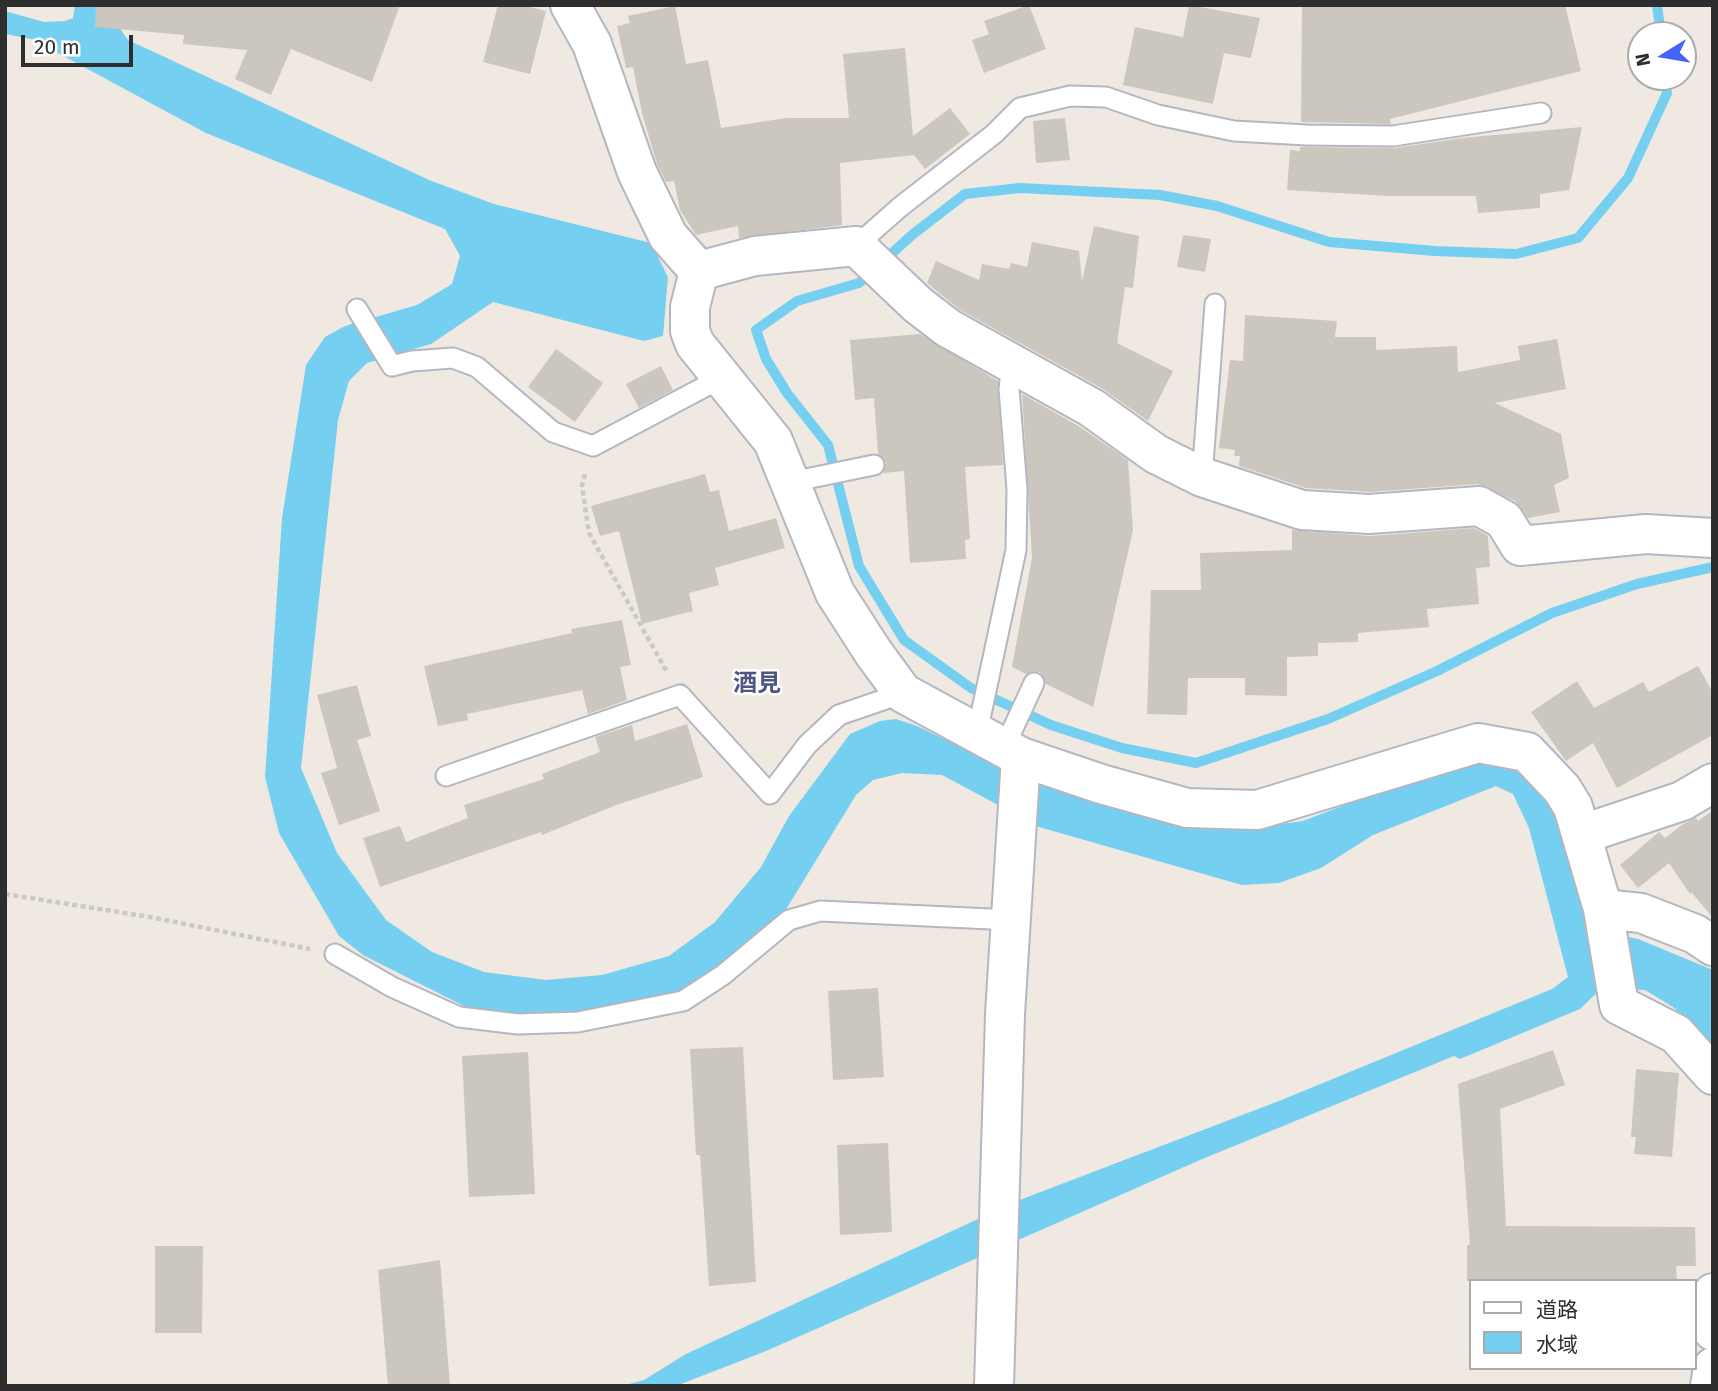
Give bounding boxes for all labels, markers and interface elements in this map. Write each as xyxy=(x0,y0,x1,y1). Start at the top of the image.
scale bar xyxy=(24,21,136,65)
north arrow xyxy=(1627,21,1697,91)
text: 20 m xyxy=(34,34,80,60)
text: N xyxy=(1630,51,1655,68)
district label: 酒見 xyxy=(733,670,781,698)
legend xyxy=(1470,1279,1697,1370)
text: 道路 xyxy=(1536,1297,1578,1323)
text: 水域 xyxy=(1536,1332,1578,1358)

